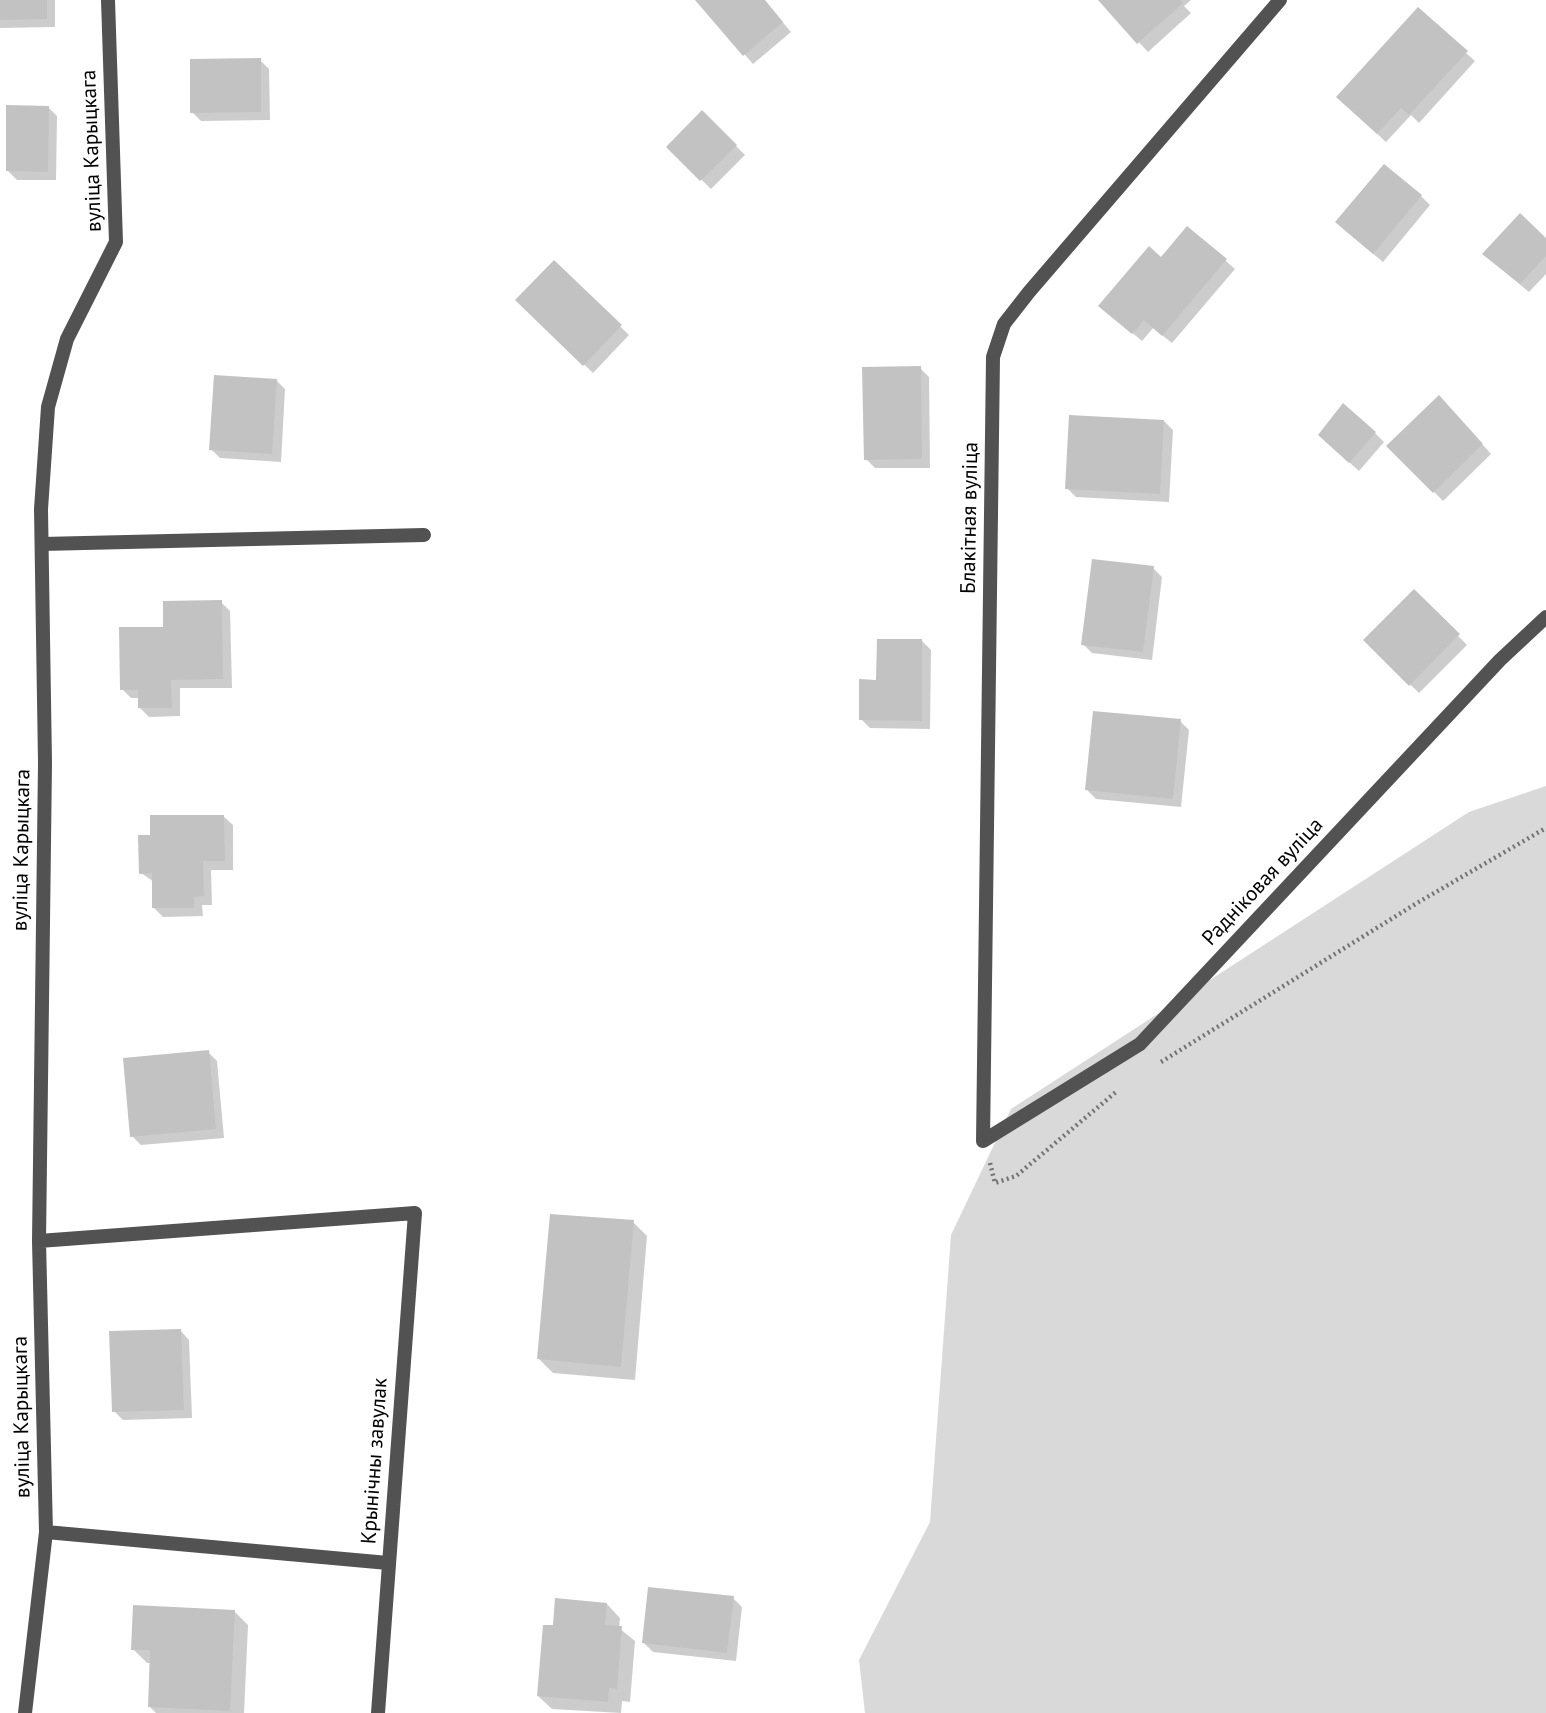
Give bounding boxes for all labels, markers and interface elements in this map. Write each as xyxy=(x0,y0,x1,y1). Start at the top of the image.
street label: вуліца Карыцкага xyxy=(77,69,107,233)
street label: Блакітная вуліца xyxy=(956,442,984,594)
street label: вуліца Карыцкага xyxy=(8,769,36,931)
street label: Радніковая вуліца xyxy=(1197,813,1329,951)
street label: вуліца Карыцкага xyxy=(8,1336,36,1498)
street label: Крынічны завулак xyxy=(357,1377,393,1545)

